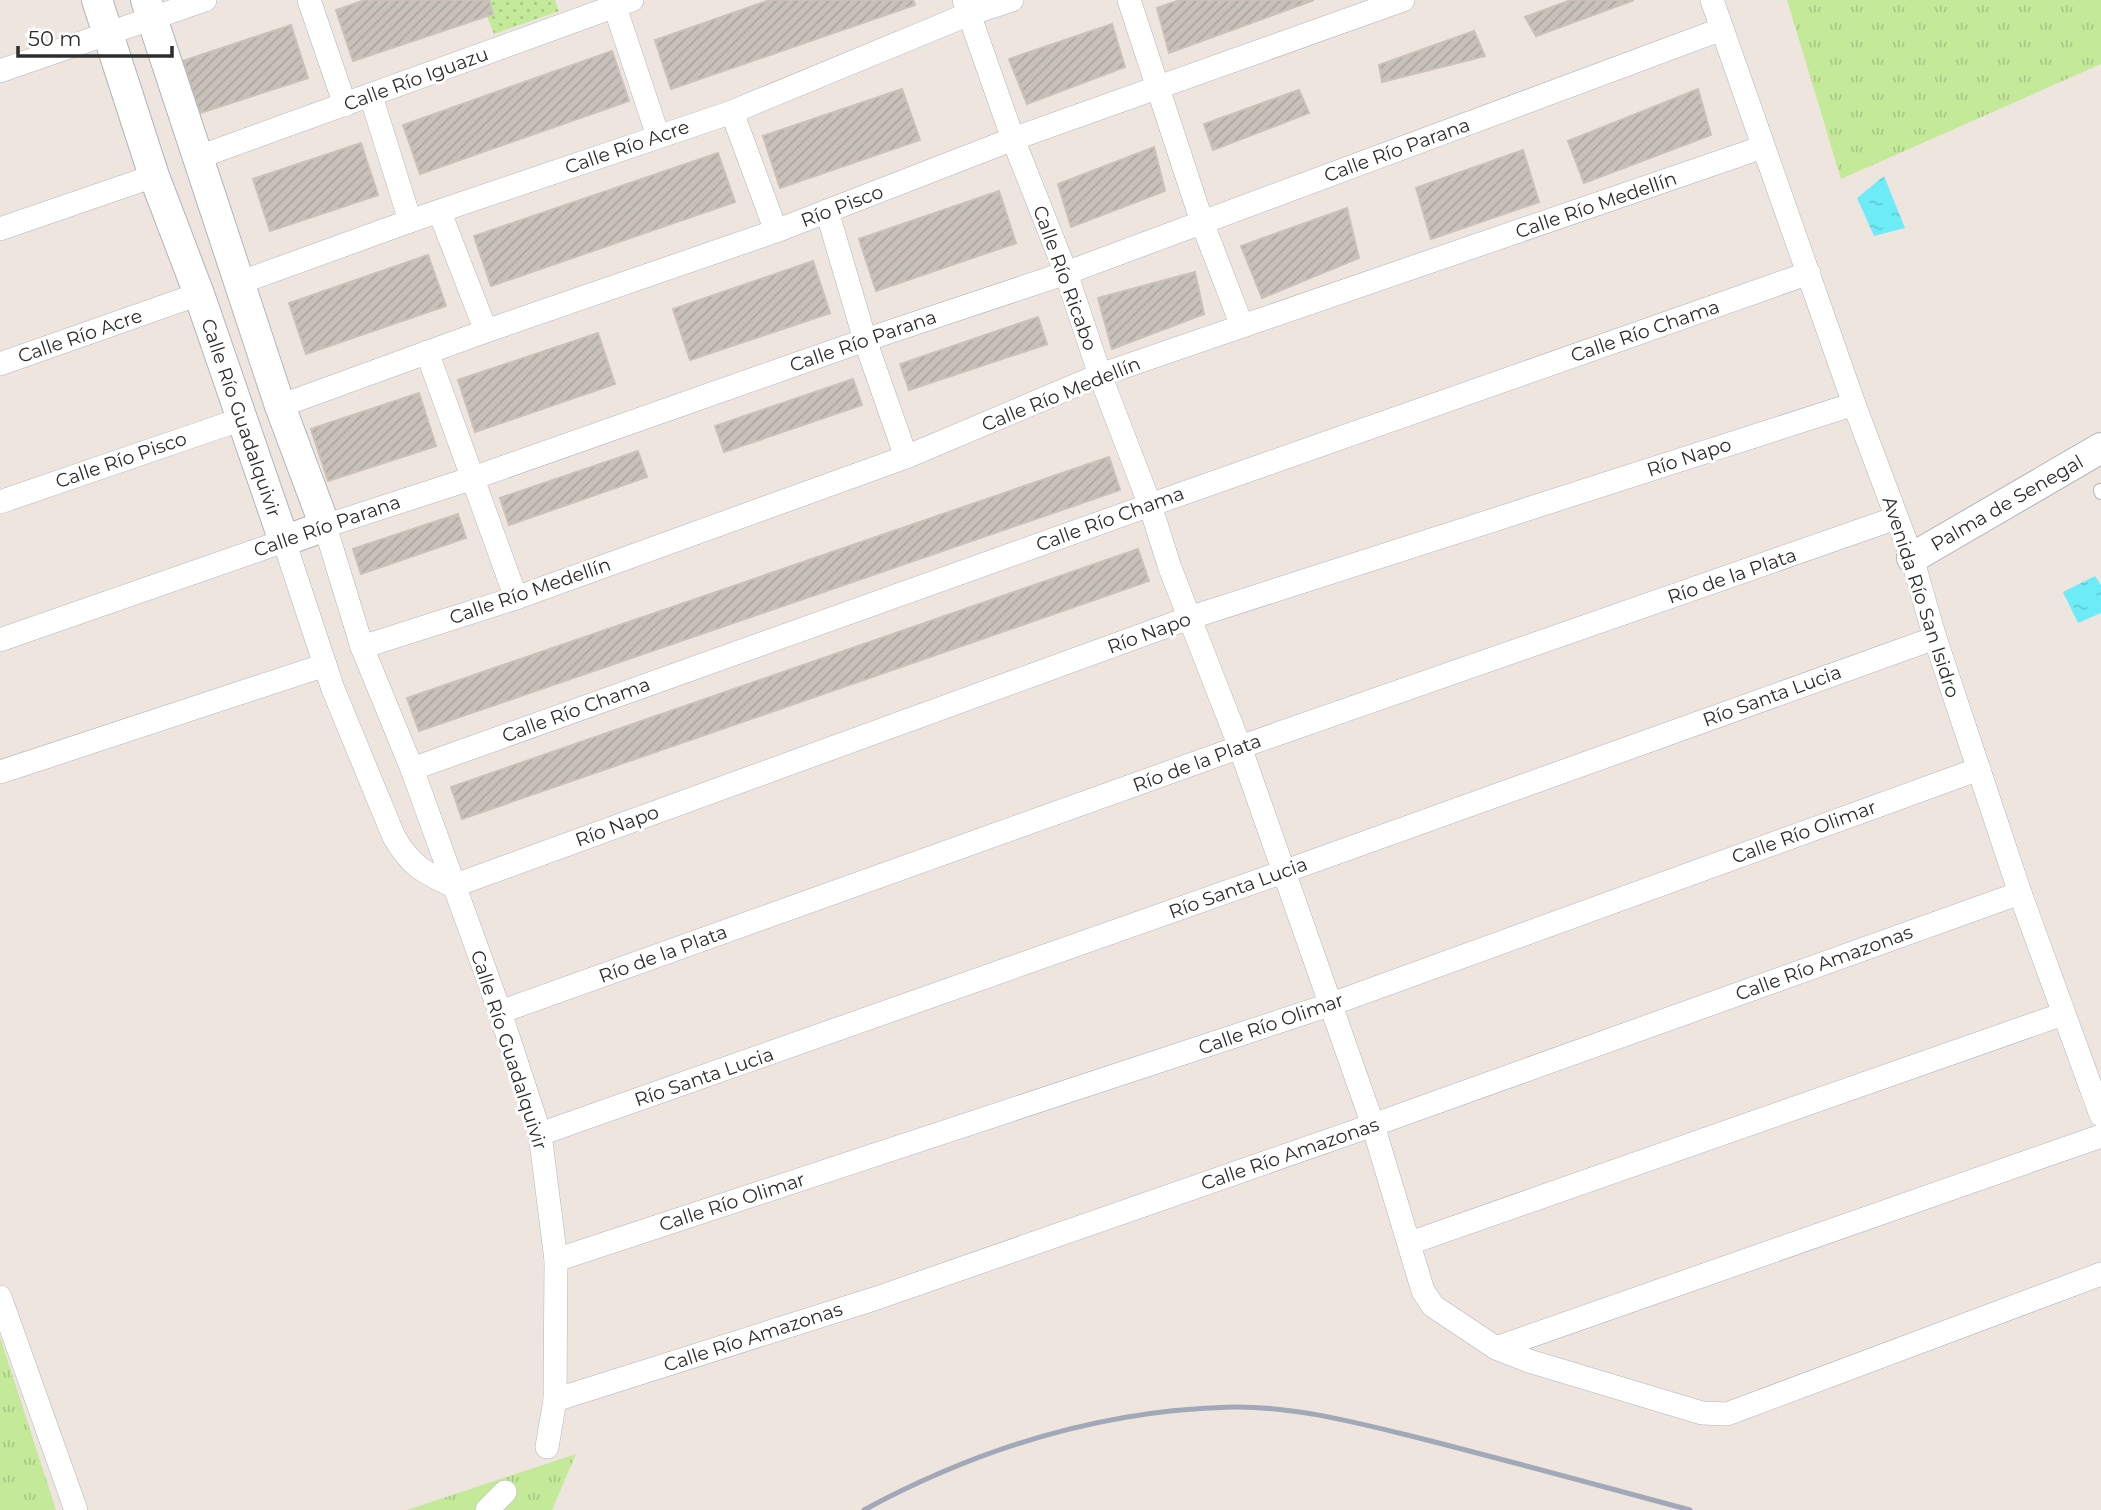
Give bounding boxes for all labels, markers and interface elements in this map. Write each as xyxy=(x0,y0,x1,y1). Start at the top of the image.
scale bar xyxy=(18,14,172,58)
text: 50 m xyxy=(28,26,82,51)
street label: Calle Río Iguazu xyxy=(341,42,491,116)
street label: Calle Río Parana xyxy=(1321,113,1473,187)
street label: Calle Río Acre xyxy=(562,115,692,179)
street label: Calle Río Medellín xyxy=(1512,167,1680,243)
street label: Río Pisco xyxy=(798,180,886,232)
street label: Calle Río Ricabo xyxy=(1028,202,1102,354)
street label: Calle Río Chama xyxy=(1568,295,1722,367)
street label: Calle Río Acre xyxy=(15,304,145,368)
street label: Calle Río Parana xyxy=(787,305,939,377)
street label: Calle Río Guadalquivir xyxy=(196,316,286,520)
street label: Calle Río Medellín xyxy=(978,352,1144,436)
street label: Calle Río Pisco xyxy=(52,427,190,493)
street label: Río Napo xyxy=(1644,433,1734,481)
street label: Palma de Senegal xyxy=(1927,450,2087,556)
street label: Calle Río Chama xyxy=(1033,482,1187,556)
street label: Calle Río Parana xyxy=(251,490,403,562)
street label: Avenida Río San Isidro xyxy=(1878,493,1964,701)
street label: Río de la Plata xyxy=(1664,543,1800,609)
street label: Calle Río Medellín xyxy=(446,553,614,629)
street label: Río Napo xyxy=(1104,607,1194,659)
street label: Río Santa Lucia xyxy=(1700,660,1844,732)
street label: Calle Río Chama xyxy=(499,673,653,747)
street label: Río de la Plata xyxy=(1130,729,1264,797)
street label: Calle Río Olimar xyxy=(1729,795,1879,869)
street label: Río Napo xyxy=(572,800,662,852)
street label: Río Santa Lucia xyxy=(1166,852,1310,924)
street label: Río de la Plata xyxy=(596,920,730,988)
street label: Calle Río Amazonas xyxy=(1732,920,1916,1006)
street label: Calle Río Guadalquivir xyxy=(466,947,552,1153)
street label: Calle Río Olimar xyxy=(1195,988,1347,1060)
street label: Río Santa Lucia xyxy=(631,1042,777,1112)
street label: Calle Río Amazonas xyxy=(1198,1113,1382,1195)
street label: Calle Río Olimar xyxy=(656,1168,808,1236)
street label: Calle Río Amazonas xyxy=(661,1297,845,1377)

